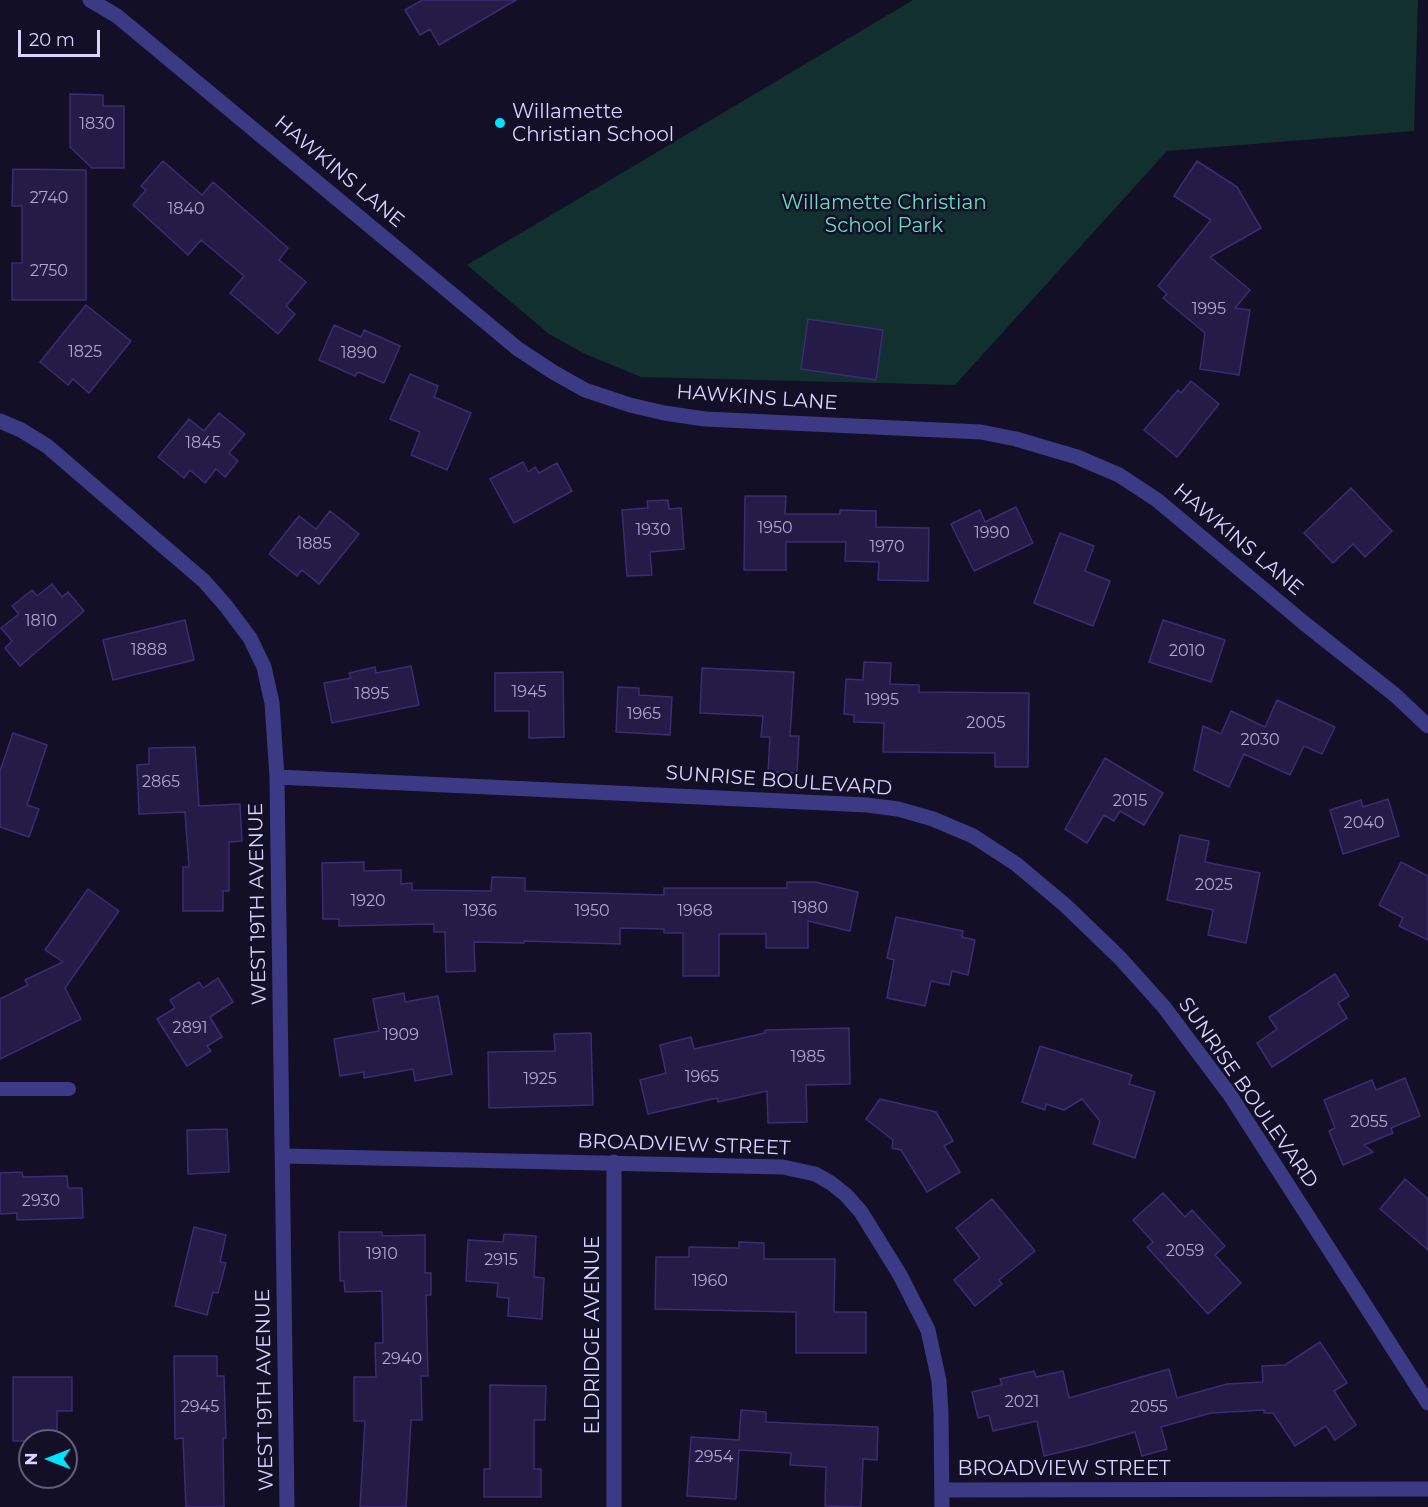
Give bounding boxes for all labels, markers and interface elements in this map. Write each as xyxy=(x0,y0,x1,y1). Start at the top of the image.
scale bar xyxy=(21,18,104,56)
text: 20 m xyxy=(29,29,75,51)
place label: Willamette Christian School xyxy=(512,100,674,147)
street label: HAWKINS LANE xyxy=(269,111,409,233)
house number: 1830 xyxy=(79,114,115,134)
marker: Willamette Christian School xyxy=(493,116,507,130)
house number: 2740 xyxy=(30,188,68,208)
park label: Willamette Christian School Park xyxy=(781,191,987,238)
house number: 1840 xyxy=(167,199,205,219)
house number: 2750 xyxy=(30,261,68,281)
house number: 1995 xyxy=(1192,299,1226,319)
house number: 1825 xyxy=(68,342,102,362)
house number: 1890 xyxy=(341,343,377,363)
street label: HAWKINS LANE xyxy=(676,380,838,416)
house number: 1845 xyxy=(185,433,221,453)
street label: HAWKINS LANE xyxy=(1168,479,1308,601)
house number: 1950 xyxy=(757,518,793,538)
house number: 1930 xyxy=(636,520,670,540)
house number: 1990 xyxy=(974,523,1010,543)
house number: 1885 xyxy=(296,534,332,554)
house number: 1970 xyxy=(869,537,905,557)
house number: 1810 xyxy=(25,611,57,631)
house number: 1888 xyxy=(131,640,167,660)
house number: 2010 xyxy=(1169,641,1205,661)
house number: 1945 xyxy=(511,682,547,702)
house number: 1895 xyxy=(355,684,389,704)
house number: 1995 xyxy=(865,690,899,710)
house number: 1965 xyxy=(627,704,661,724)
house number: 2005 xyxy=(966,713,1006,733)
house number: 2030 xyxy=(1240,730,1280,750)
street label: SUNRISE BOULEVARD xyxy=(665,761,893,801)
house number: 2865 xyxy=(142,772,180,792)
house number: 2015 xyxy=(1113,791,1147,811)
street label: WEST 19TH AVENUE xyxy=(244,803,272,1005)
house number: 2040 xyxy=(1344,813,1384,833)
house number: 2025 xyxy=(1195,875,1233,895)
house number: 1920 xyxy=(350,891,386,911)
house number: 1980 xyxy=(792,898,828,918)
house number: 1936 xyxy=(463,901,497,921)
house number: 1950 xyxy=(574,901,610,921)
house number: 1968 xyxy=(677,901,713,921)
street label: SUNRISE BOULEVARD xyxy=(1173,993,1323,1193)
house number: 2891 xyxy=(173,1018,207,1038)
house number: 1909 xyxy=(383,1025,419,1045)
house number: 1985 xyxy=(791,1047,825,1067)
house number: 1965 xyxy=(685,1067,719,1087)
house number: 1925 xyxy=(523,1069,557,1089)
house number: 2055 xyxy=(1350,1112,1388,1132)
street label: BROADVIEW STREET xyxy=(577,1129,791,1161)
house number: 2930 xyxy=(22,1191,60,1211)
street label: ELDRIDGE AVENUE xyxy=(581,1236,605,1434)
house number: 2059 xyxy=(1166,1241,1204,1261)
house number: 1910 xyxy=(366,1244,398,1264)
house number: 2915 xyxy=(484,1250,518,1270)
house number: 1960 xyxy=(692,1271,728,1291)
street label: WEST 19TH AVENUE xyxy=(251,1289,279,1491)
house number: 2940 xyxy=(382,1349,422,1369)
house number: 2021 xyxy=(1005,1392,1039,1412)
house number: 2945 xyxy=(181,1397,219,1417)
house number: 2055 xyxy=(1130,1397,1168,1417)
north arrow xyxy=(18,1429,78,1489)
house number: 2954 xyxy=(695,1447,733,1467)
text: N xyxy=(22,1453,41,1465)
street label: BROADVIEW STREET xyxy=(957,1457,1171,1481)

